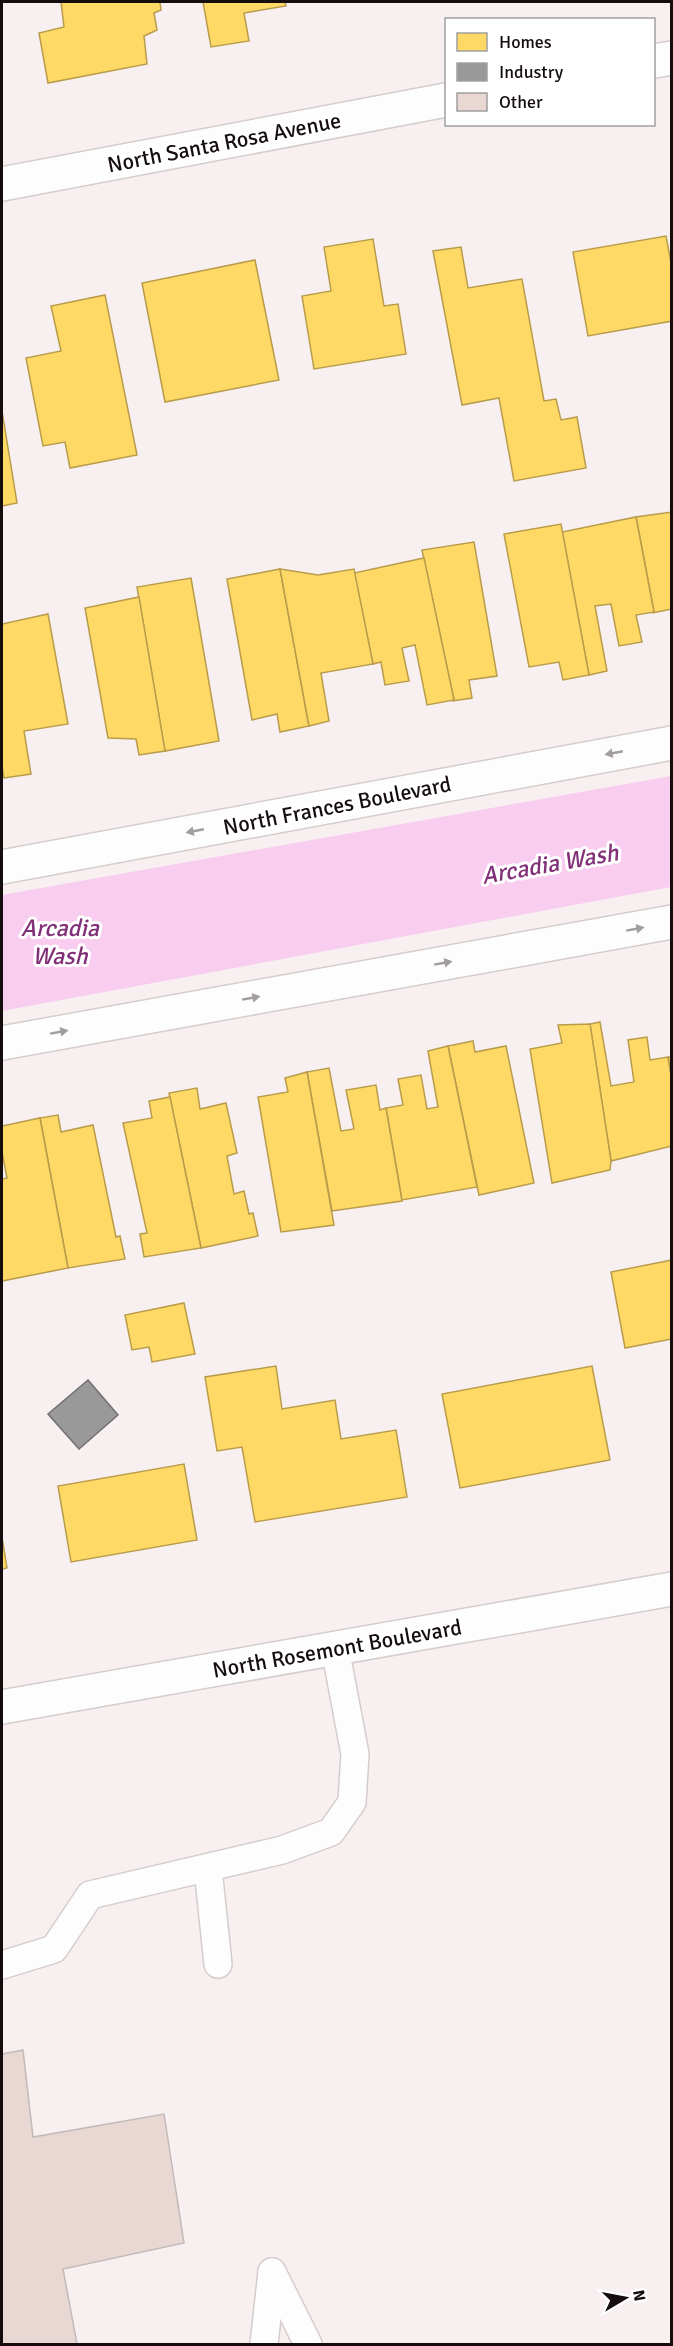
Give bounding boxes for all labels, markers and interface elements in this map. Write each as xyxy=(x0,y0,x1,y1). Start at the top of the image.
legend xyxy=(445,18,655,126)
text: Homes xyxy=(499,31,552,53)
text: Industry xyxy=(499,61,564,83)
text: Other xyxy=(499,91,543,113)
street label: North Santa Rosa Avenue xyxy=(105,107,343,178)
one-way arrow xyxy=(604,749,623,758)
street label: North Frances Boulevard xyxy=(221,770,453,841)
one-way arrow xyxy=(185,827,204,836)
water label: Arcadia Wash xyxy=(479,837,622,891)
water label: Arcadia Wash xyxy=(21,913,100,971)
one-way arrow xyxy=(625,924,644,933)
one-way arrow xyxy=(434,959,453,968)
one-way arrow xyxy=(242,993,261,1002)
one-way arrow xyxy=(50,1028,69,1037)
street label: North Rosemont Boulevard xyxy=(210,1613,464,1684)
north arrow xyxy=(595,2268,655,2328)
text: N xyxy=(628,2288,650,2303)

